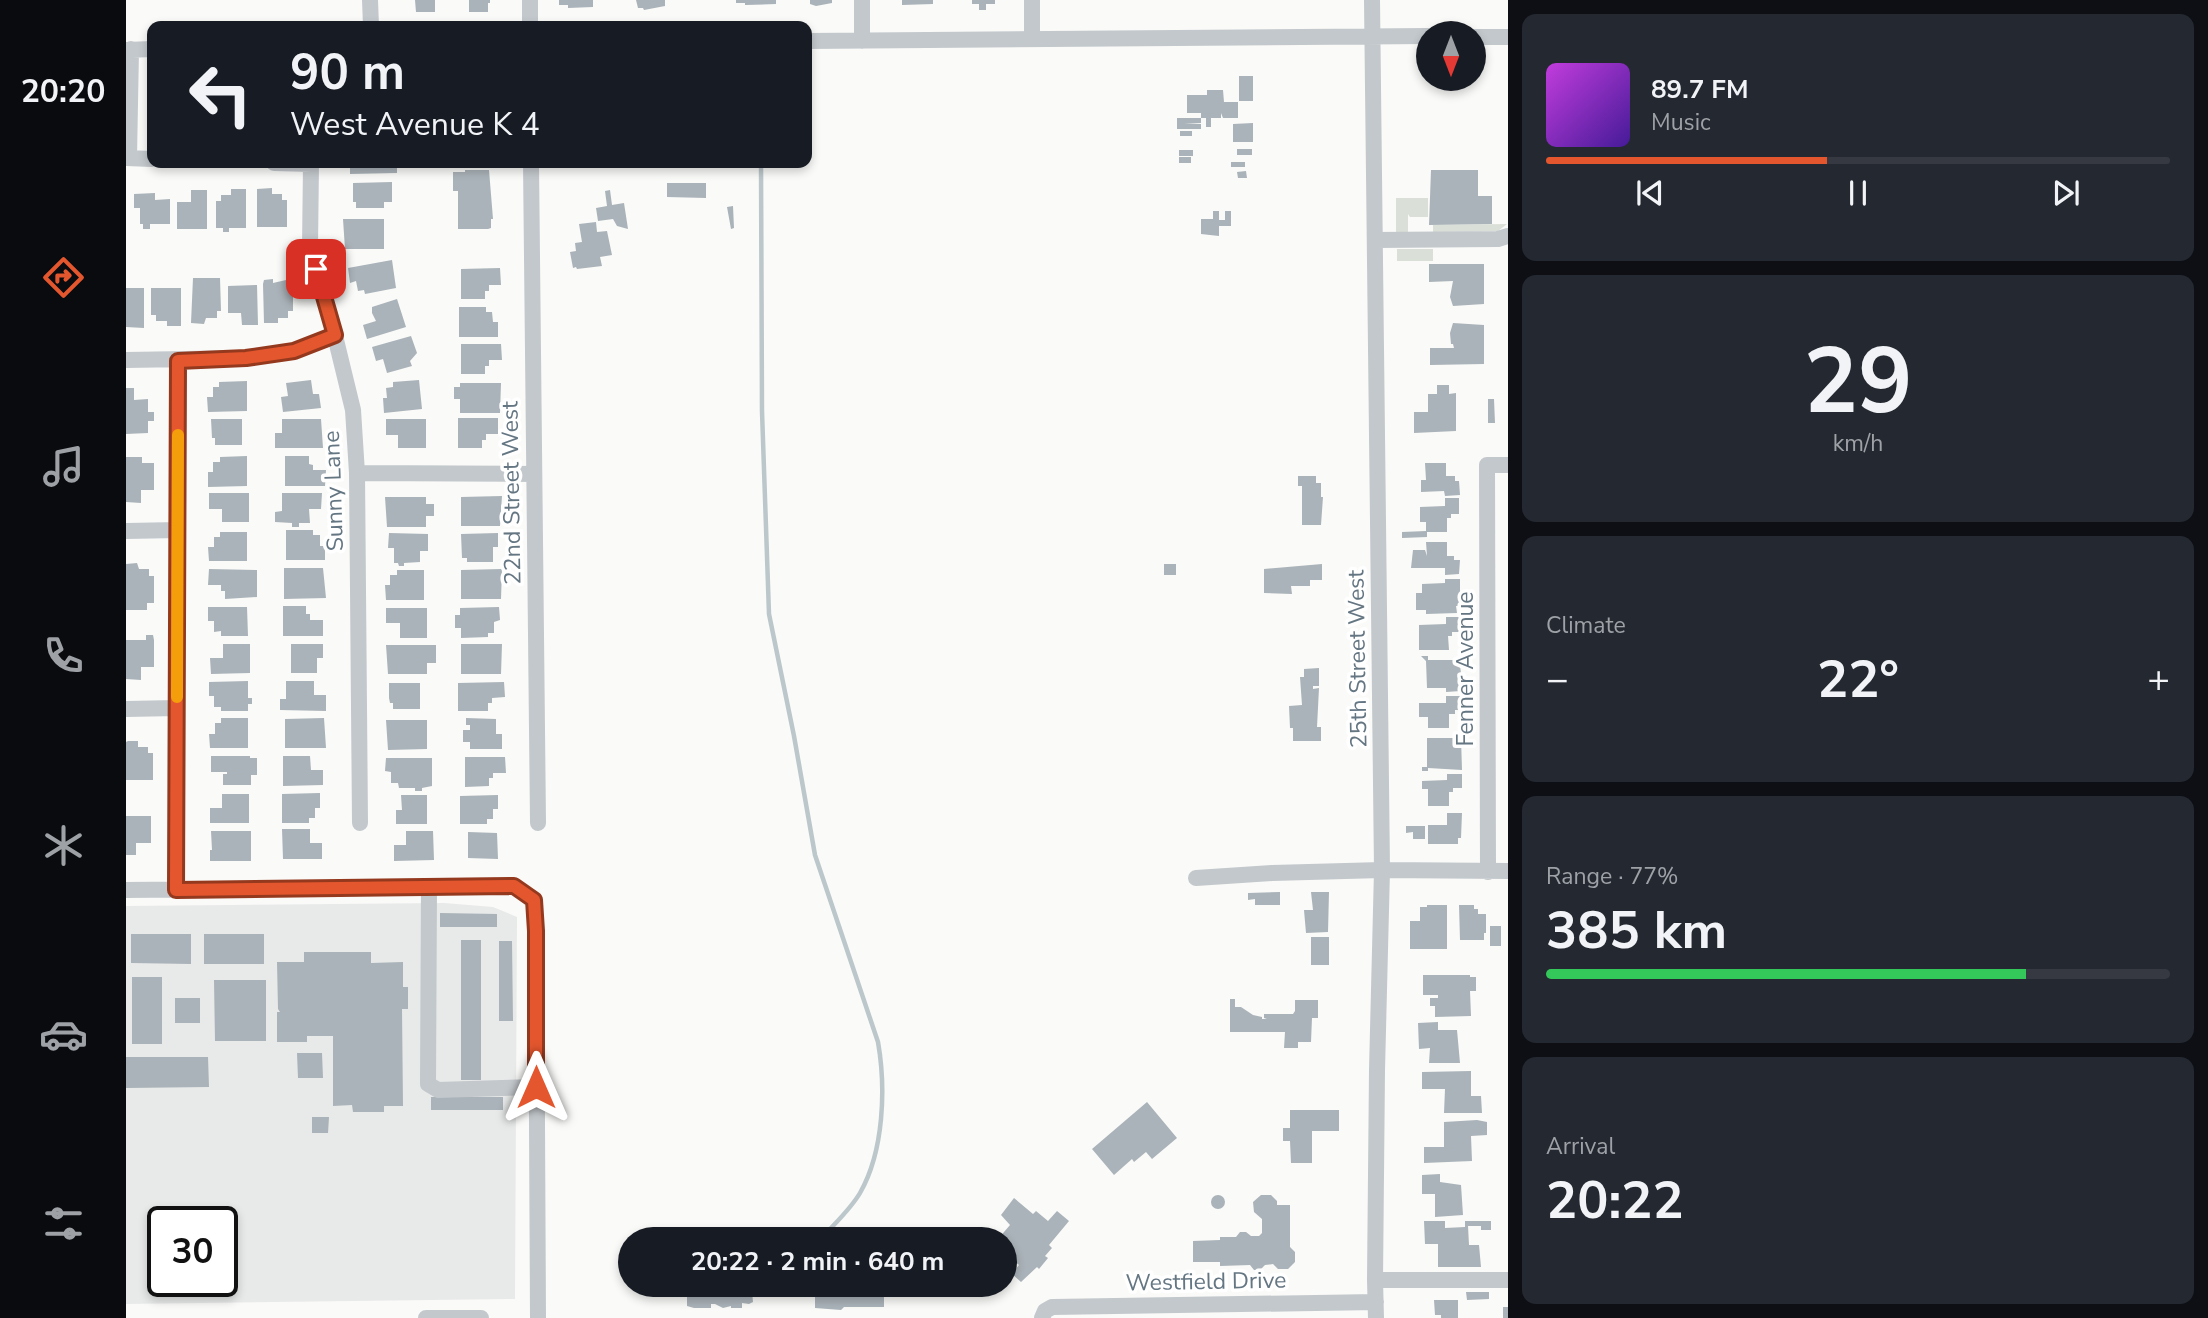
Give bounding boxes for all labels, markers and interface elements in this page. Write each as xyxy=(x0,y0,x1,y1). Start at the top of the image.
north arrow xyxy=(1416,21,1486,91)
map controls xyxy=(1416,21,1486,91)
text: 90 m xyxy=(290,39,405,106)
icon: left xyxy=(175,49,266,140)
text: 20:20 xyxy=(21,70,105,113)
text: 89.7 FM xyxy=(1651,72,1748,107)
text: West Avenue K 4 xyxy=(290,103,540,146)
text: Music xyxy=(1651,107,1711,138)
icon: previous xyxy=(1631,174,1669,212)
icon: pause xyxy=(1839,174,1877,212)
icon: next xyxy=(2047,174,2085,212)
pin xyxy=(286,239,346,299)
icon: arrive xyxy=(297,250,335,288)
icon: directions xyxy=(39,253,88,302)
text: 29 xyxy=(1803,320,1913,444)
street label: 22nd Street West xyxy=(494,400,529,585)
text: km/h xyxy=(1833,428,1883,459)
street label: Sunny Lane xyxy=(316,430,351,552)
icon: music xyxy=(39,442,88,491)
street label: 25th Street West xyxy=(1340,569,1375,748)
street label: Fenner Avenue xyxy=(1450,591,1481,747)
text: Climate xyxy=(1546,610,1626,641)
icon: phone xyxy=(39,631,88,680)
text: 22° xyxy=(1817,644,1899,715)
text: − xyxy=(1546,654,1569,705)
text: + xyxy=(2147,654,2170,705)
icon: climate xyxy=(39,821,88,870)
text: Range · 77% xyxy=(1546,861,1678,892)
text: 385 km xyxy=(1546,895,1727,966)
icon: car xyxy=(39,1010,88,1059)
position arrow xyxy=(499,1050,573,1124)
text: Arrival xyxy=(1546,1131,1615,1162)
text: 20:22 xyxy=(1546,1165,1684,1236)
icon: filters xyxy=(39,1199,88,1248)
speed limit sign: 30 xyxy=(147,1206,238,1297)
text: 20:22 · 2 min · 640 m xyxy=(691,1244,944,1279)
street label: Westfield Drive xyxy=(1125,1265,1287,1298)

